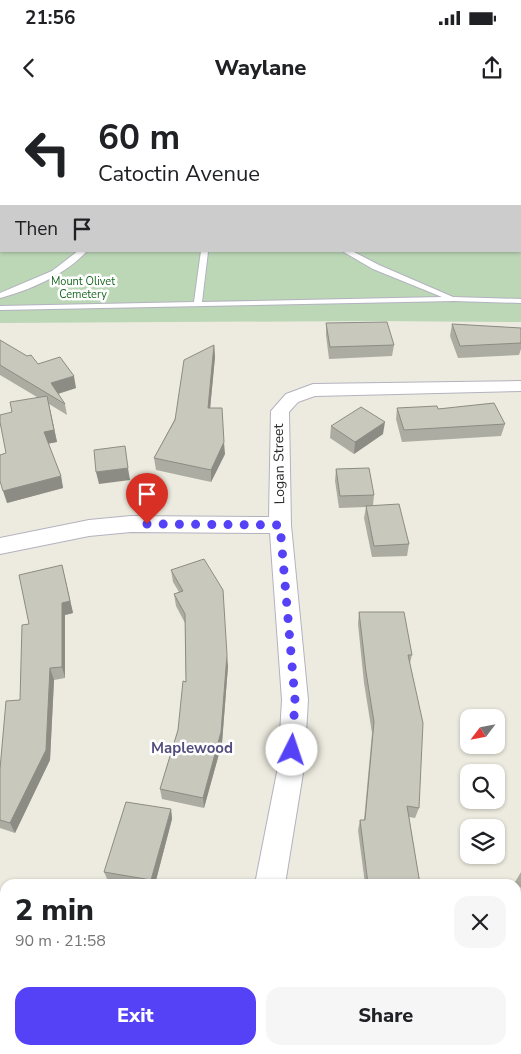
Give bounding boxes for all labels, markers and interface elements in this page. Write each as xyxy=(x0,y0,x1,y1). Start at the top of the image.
text: 21:56 xyxy=(25,5,75,31)
text: Waylane xyxy=(215,53,306,83)
icon: back xyxy=(15,54,43,82)
icon: share xyxy=(478,54,506,82)
text: 60 m xyxy=(98,114,180,161)
icon: left xyxy=(15,120,80,185)
text: Catoctin Avenue xyxy=(98,159,260,189)
icon: arrive xyxy=(68,215,96,243)
text: Then xyxy=(15,216,58,242)
park label: Mount Olivet Cemetery xyxy=(51,274,115,302)
street label: Logan Street xyxy=(269,423,289,505)
pin xyxy=(126,473,168,524)
icon: arrive xyxy=(133,480,161,508)
north arrow xyxy=(460,709,505,754)
map controls xyxy=(460,709,505,864)
position arrow xyxy=(265,723,317,775)
district label: Maplewood xyxy=(151,738,233,758)
button: search xyxy=(460,764,505,809)
button: layers xyxy=(460,819,505,864)
text: 2 min xyxy=(15,890,94,931)
button: close xyxy=(454,896,506,948)
text: 90 m · 21:58 xyxy=(15,930,106,952)
button: Exit xyxy=(15,987,256,1045)
button: Share xyxy=(266,987,506,1045)

